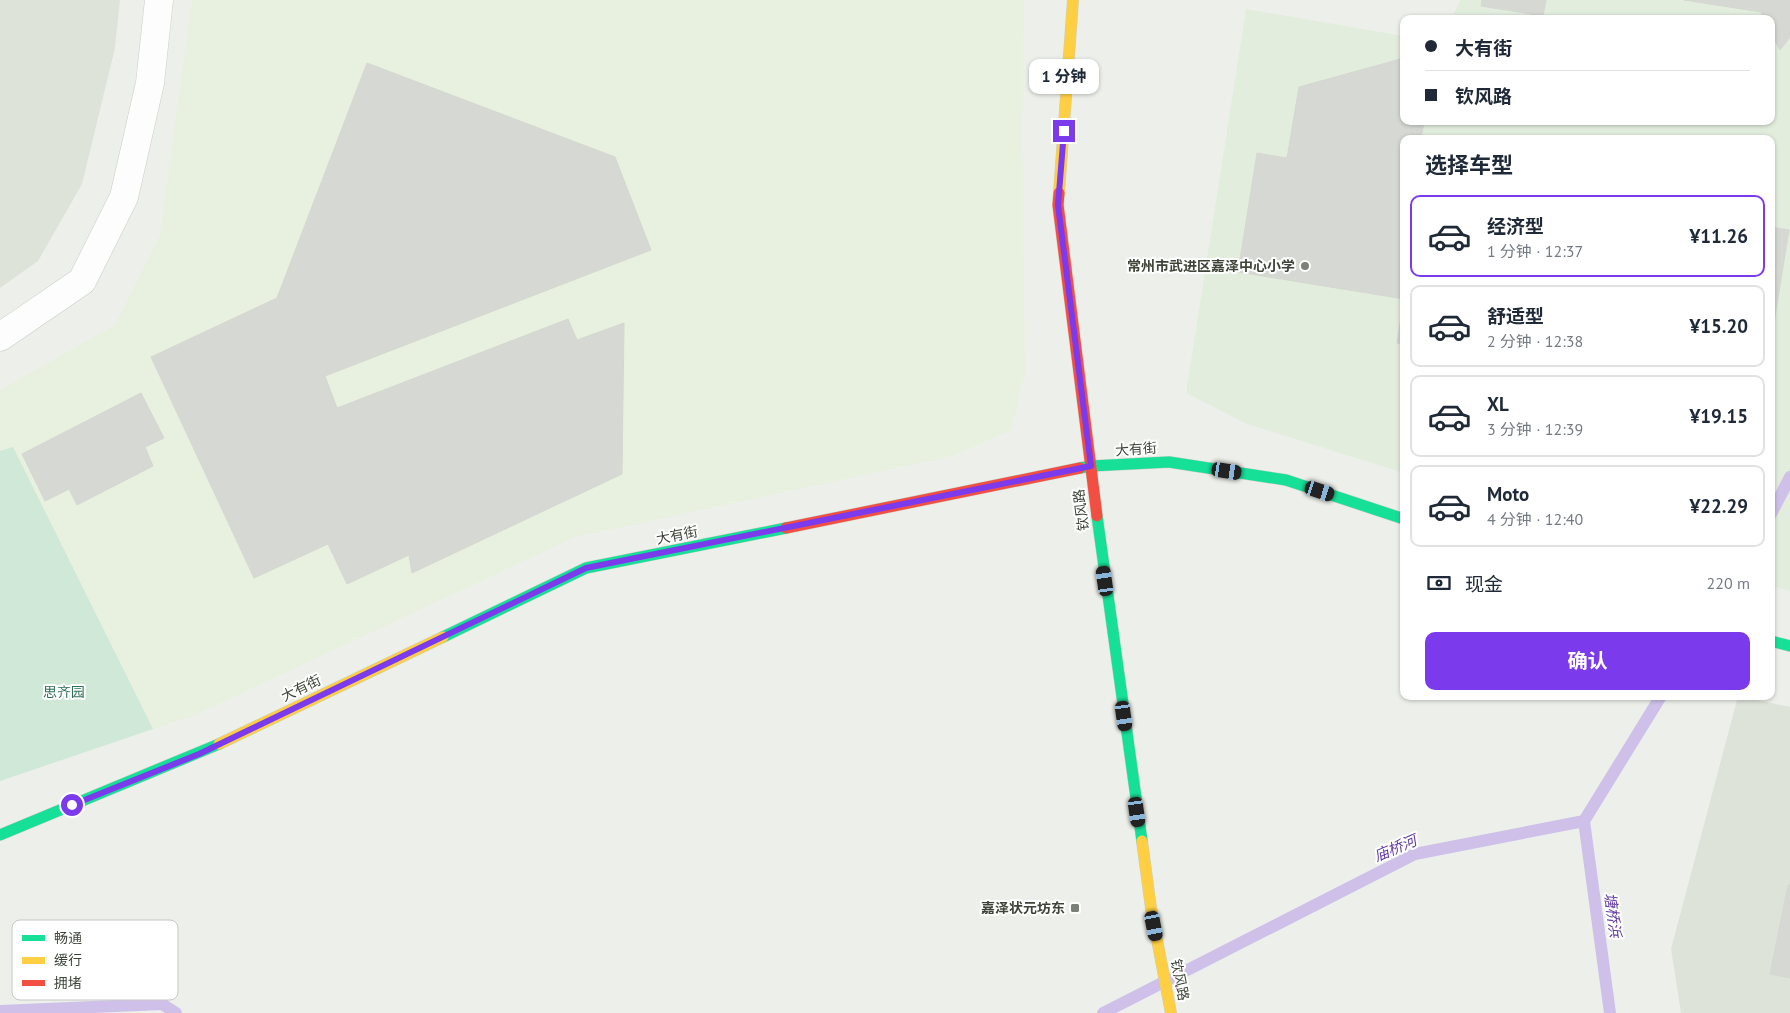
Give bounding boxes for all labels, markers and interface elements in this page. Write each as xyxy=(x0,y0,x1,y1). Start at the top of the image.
text: 大有街 xyxy=(1455,36,1512,60)
callout: 1 分钟 xyxy=(1029,58,1099,94)
text: 1 分钟 xyxy=(1041,66,1087,86)
text: 钦风路 xyxy=(1455,84,1512,108)
route end xyxy=(1053,120,1075,142)
text: 选择车型 xyxy=(1425,151,1513,179)
icon: car xyxy=(1427,214,1472,259)
text: 经济型 xyxy=(1487,214,1544,238)
text: ¥11.26 xyxy=(1689,224,1748,248)
text: 1 分钟 · 12:37 xyxy=(1487,241,1583,261)
place label: 常州市武进区嘉泽中心小学 xyxy=(1127,257,1295,275)
marker: 常州市武进区嘉泽中心小学 xyxy=(1299,260,1311,272)
icon: car xyxy=(1427,304,1472,349)
text: 舒适型 xyxy=(1487,304,1544,328)
text: ¥15.20 xyxy=(1689,314,1748,338)
text: 2 分钟 · 12:38 xyxy=(1487,331,1583,351)
text: XL xyxy=(1487,392,1509,416)
icon: car xyxy=(1427,394,1472,439)
text: ¥19.15 xyxy=(1689,404,1748,428)
text: 3 分钟 · 12:39 xyxy=(1487,419,1583,439)
street label: 大有街 xyxy=(1114,439,1158,459)
car xyxy=(1211,461,1242,481)
car xyxy=(1303,479,1336,503)
text: Moto xyxy=(1487,482,1529,506)
icon: car xyxy=(1427,484,1472,529)
street label: 钦风路 xyxy=(1070,488,1092,532)
text: ¥22.29 xyxy=(1689,494,1748,518)
text: 4 分钟 · 12:40 xyxy=(1487,509,1583,529)
street label: 大有街 xyxy=(655,522,699,548)
car xyxy=(1095,565,1114,597)
icon: cash xyxy=(1425,569,1453,597)
text: 现金 xyxy=(1465,572,1503,596)
text: 220 m xyxy=(1707,573,1750,593)
button: 确认 xyxy=(1425,632,1750,690)
street label: 大有街 xyxy=(278,671,324,705)
park label: 思齐园 xyxy=(43,683,85,701)
car xyxy=(1114,700,1133,732)
route start xyxy=(61,794,83,816)
car xyxy=(1127,796,1146,828)
water label: 庙桥河 xyxy=(1371,829,1422,866)
water label: 塘桥浜 xyxy=(1600,891,1626,941)
place label: 嘉泽状元坊东 xyxy=(981,899,1065,917)
marker: 嘉泽状元坊东 xyxy=(1069,902,1081,914)
car xyxy=(1143,910,1164,942)
legend xyxy=(12,920,178,1000)
text: 畅通 xyxy=(54,929,82,947)
text: 缓行 xyxy=(54,951,82,969)
street label: 钦风路 xyxy=(1167,958,1193,1002)
text: 拥堵 xyxy=(54,974,82,992)

